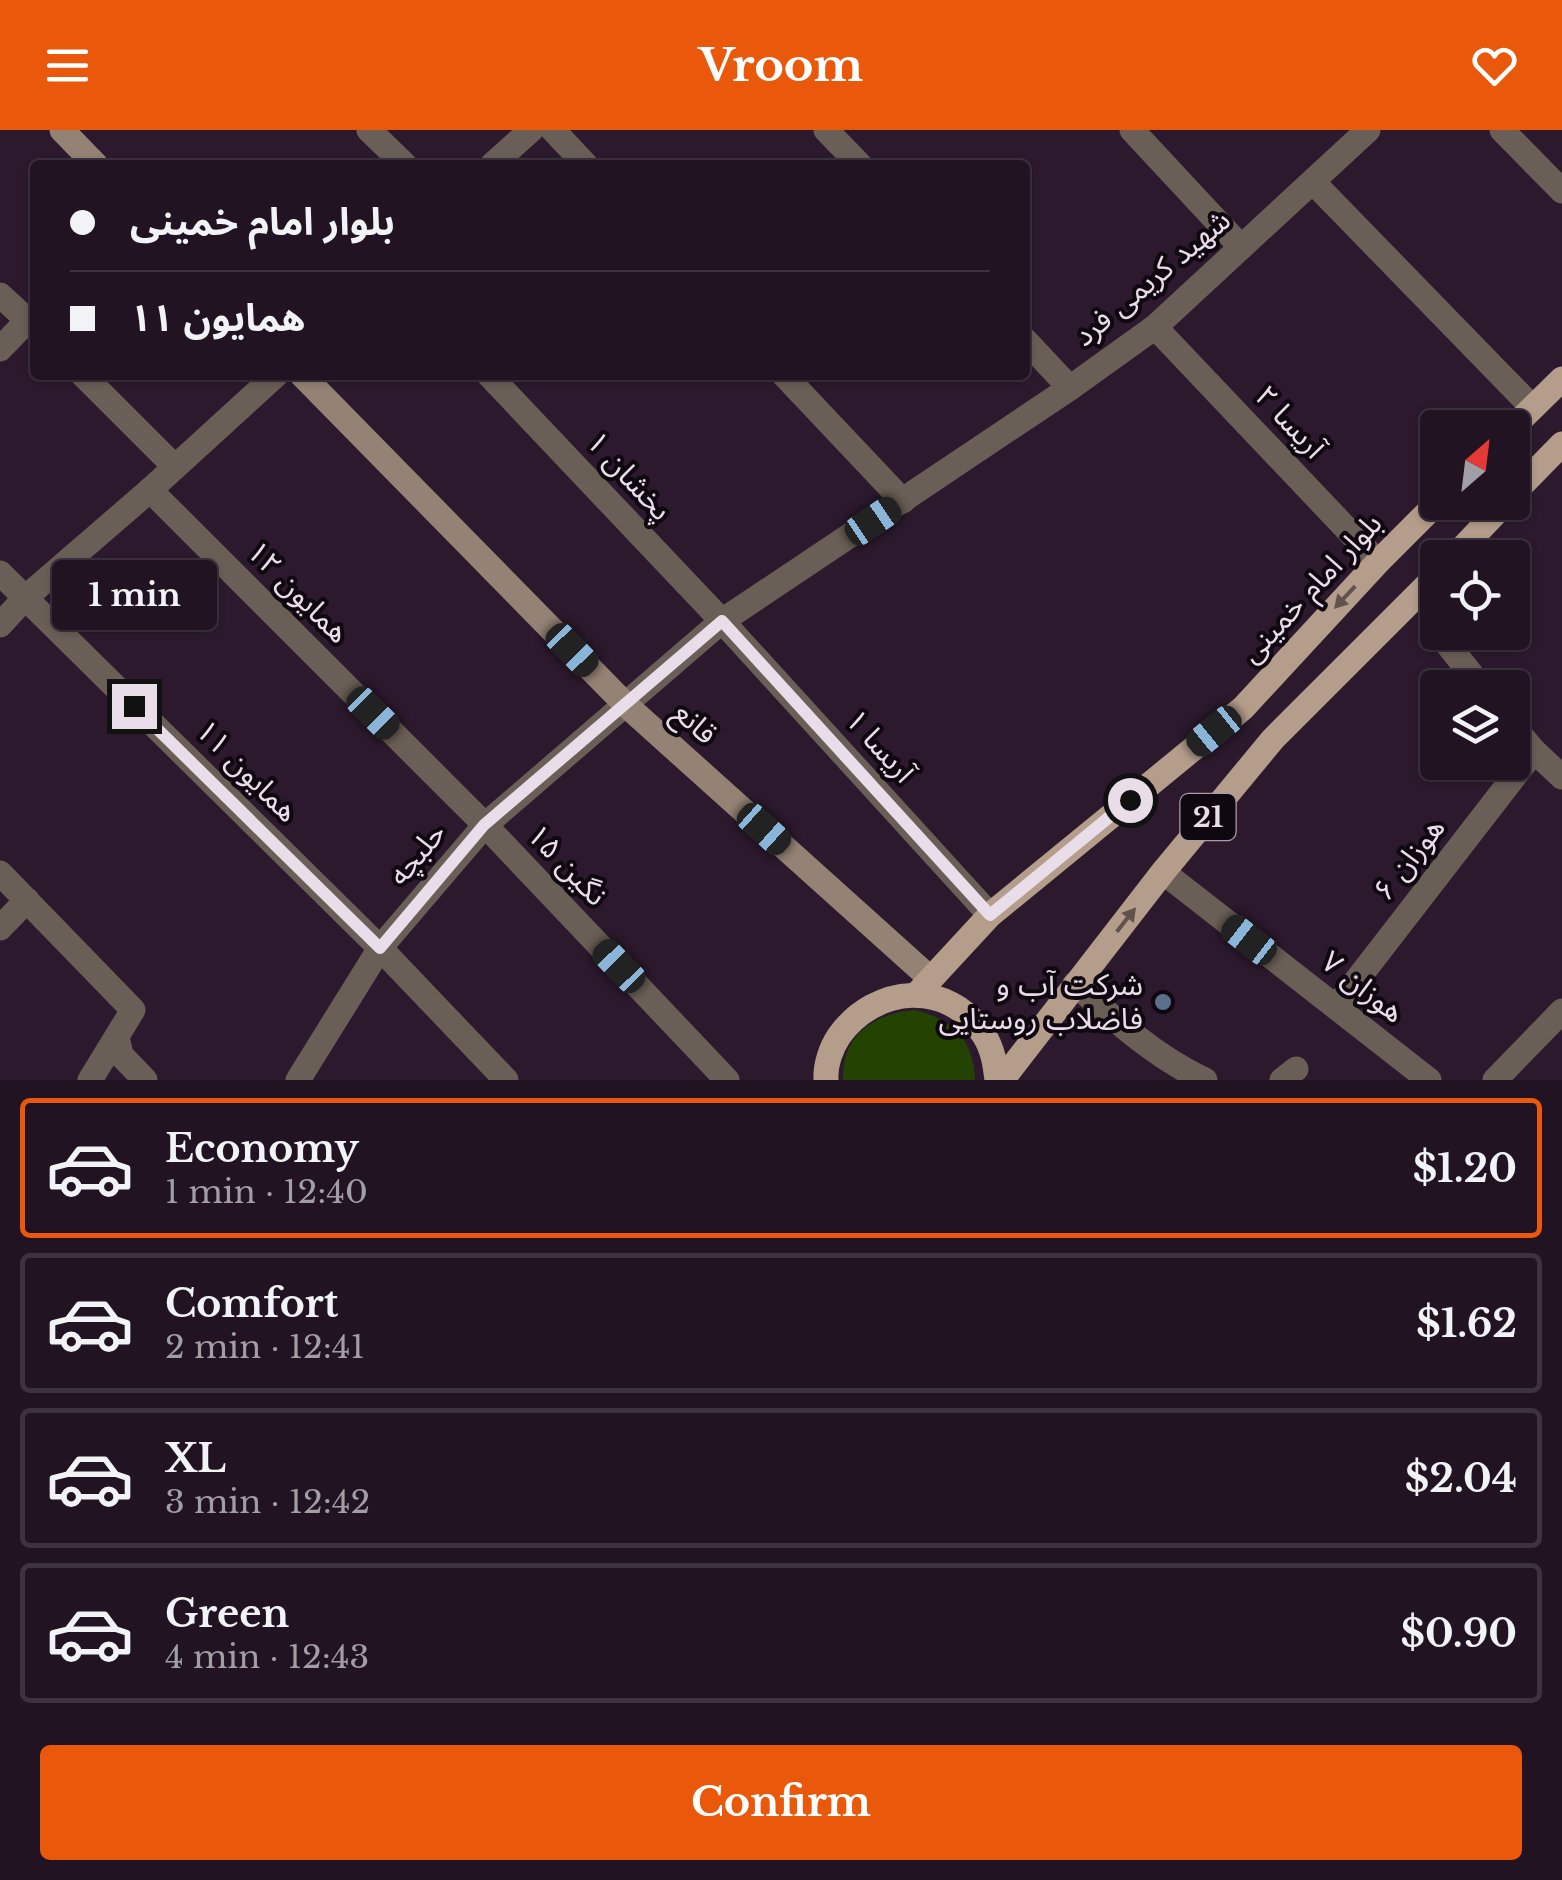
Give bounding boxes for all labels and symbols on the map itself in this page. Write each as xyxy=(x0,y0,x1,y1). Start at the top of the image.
street label: شهید کریمی فرد xyxy=(1066,201,1238,354)
street label: آریسا ۲ xyxy=(1247,378,1334,467)
north arrow xyxy=(1420,410,1530,520)
street label: پخشان ۱ xyxy=(578,423,680,529)
car xyxy=(840,492,906,550)
street label: بلوار امام خمینی xyxy=(1232,505,1392,673)
street label: همایون ۱۲ xyxy=(239,533,357,651)
callout: 1 min xyxy=(52,561,216,631)
one-way arrow xyxy=(1334,585,1357,609)
car xyxy=(540,618,604,682)
car xyxy=(341,681,405,745)
route end xyxy=(112,684,157,729)
street label: قانع xyxy=(663,693,725,755)
car xyxy=(1181,700,1247,762)
street label: آریسا ۱ xyxy=(838,701,924,791)
street label: همایون ۱۱ xyxy=(188,712,306,830)
route start xyxy=(1108,778,1153,823)
road number: 21 xyxy=(1180,794,1236,840)
car xyxy=(732,798,796,860)
street label: هوزان ۶ xyxy=(1365,810,1452,908)
street label: حلبچه xyxy=(380,815,454,893)
street label: نگین ۱۵ xyxy=(520,816,615,913)
one-way arrow xyxy=(1115,907,1135,933)
car xyxy=(1216,910,1282,970)
car xyxy=(587,934,651,998)
street label: هوزان ۷ xyxy=(1314,943,1412,1030)
place label: شرکت آب و فاضلاب روستایی xyxy=(938,966,1143,1037)
marker: شرکت آب و فاضلاب روستایی xyxy=(1152,991,1174,1013)

